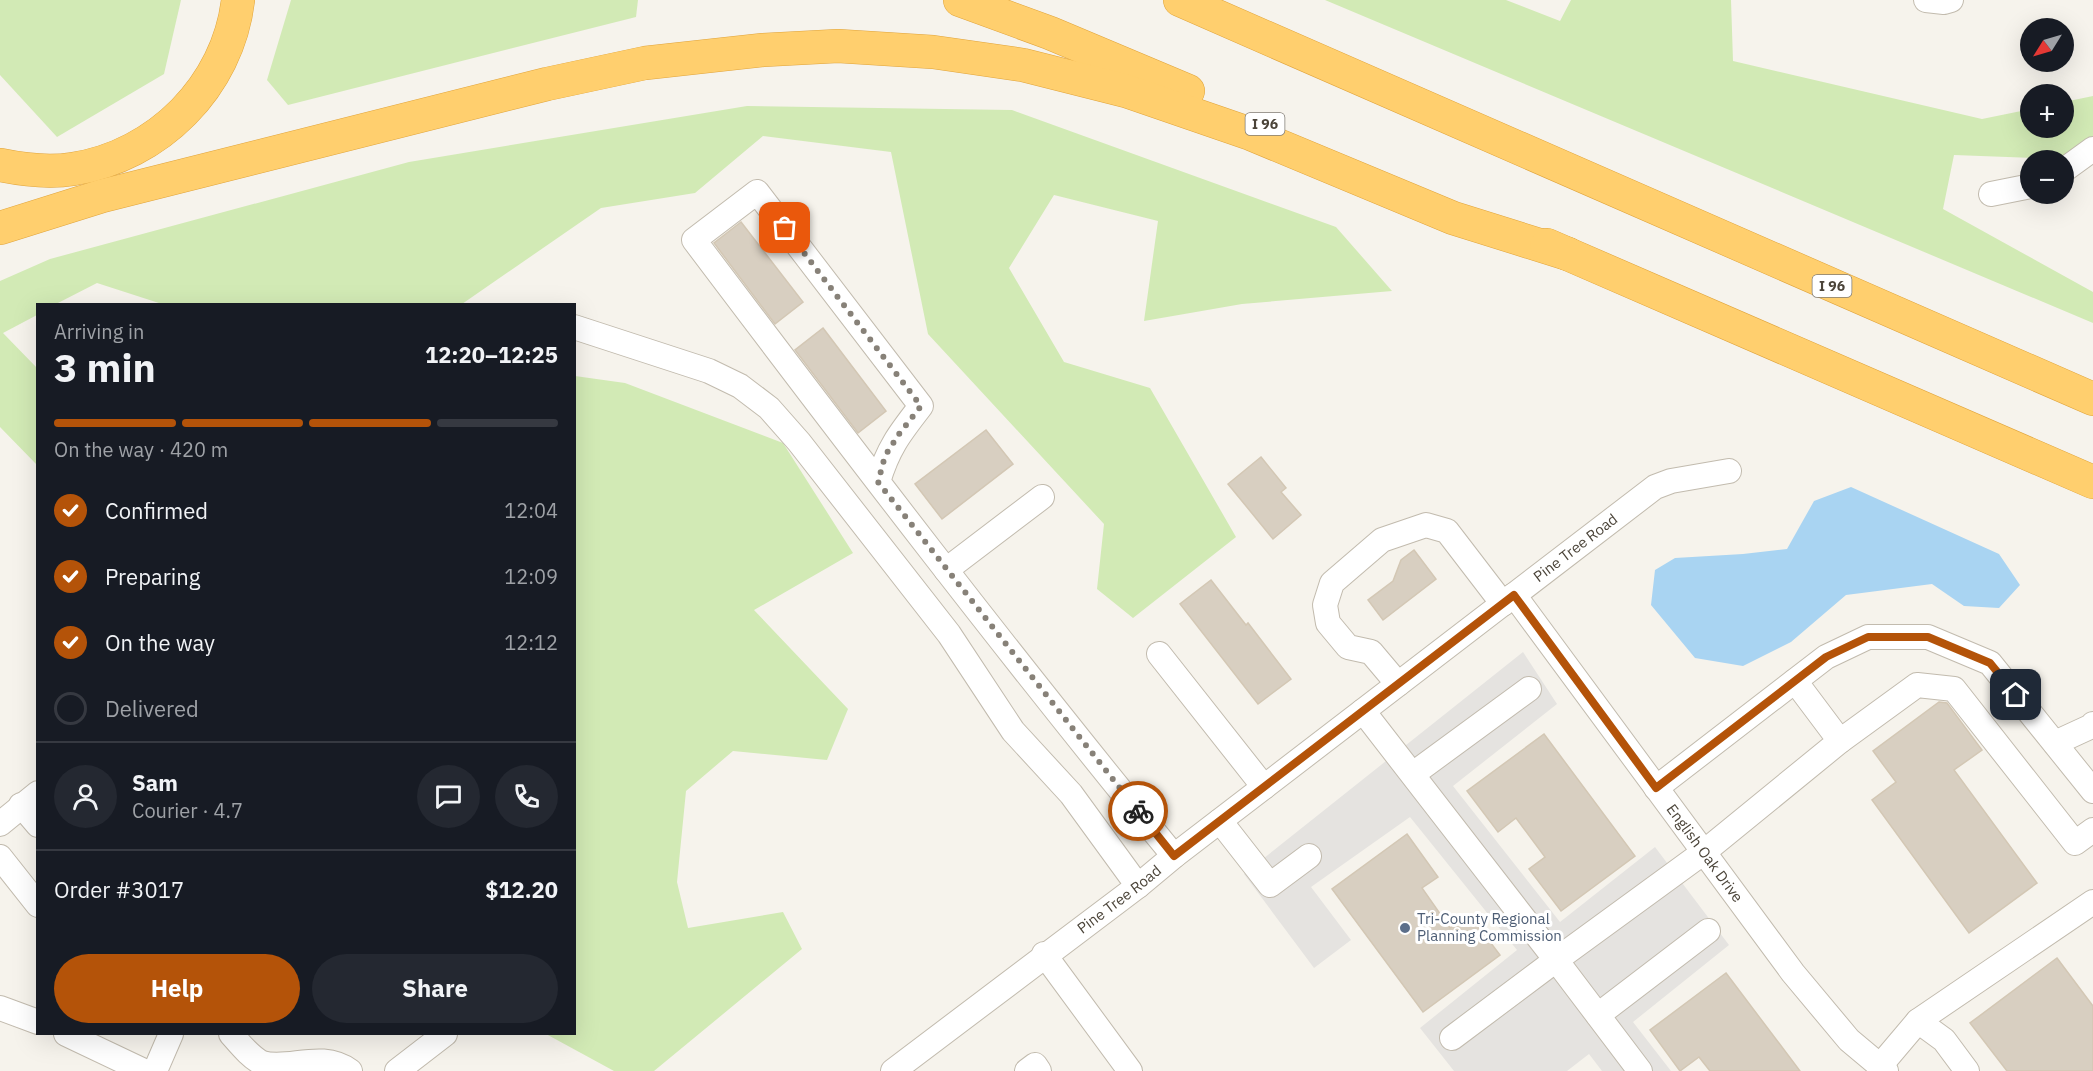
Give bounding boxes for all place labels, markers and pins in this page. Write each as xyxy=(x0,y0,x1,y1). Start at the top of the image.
pin xyxy=(759,202,810,253)
pin xyxy=(1990,669,2041,720)
place label: Tri-County Regional Planning Commission xyxy=(1417,909,1562,945)
marker: Tri-County Regional Planning Commission xyxy=(1398,921,1412,935)

